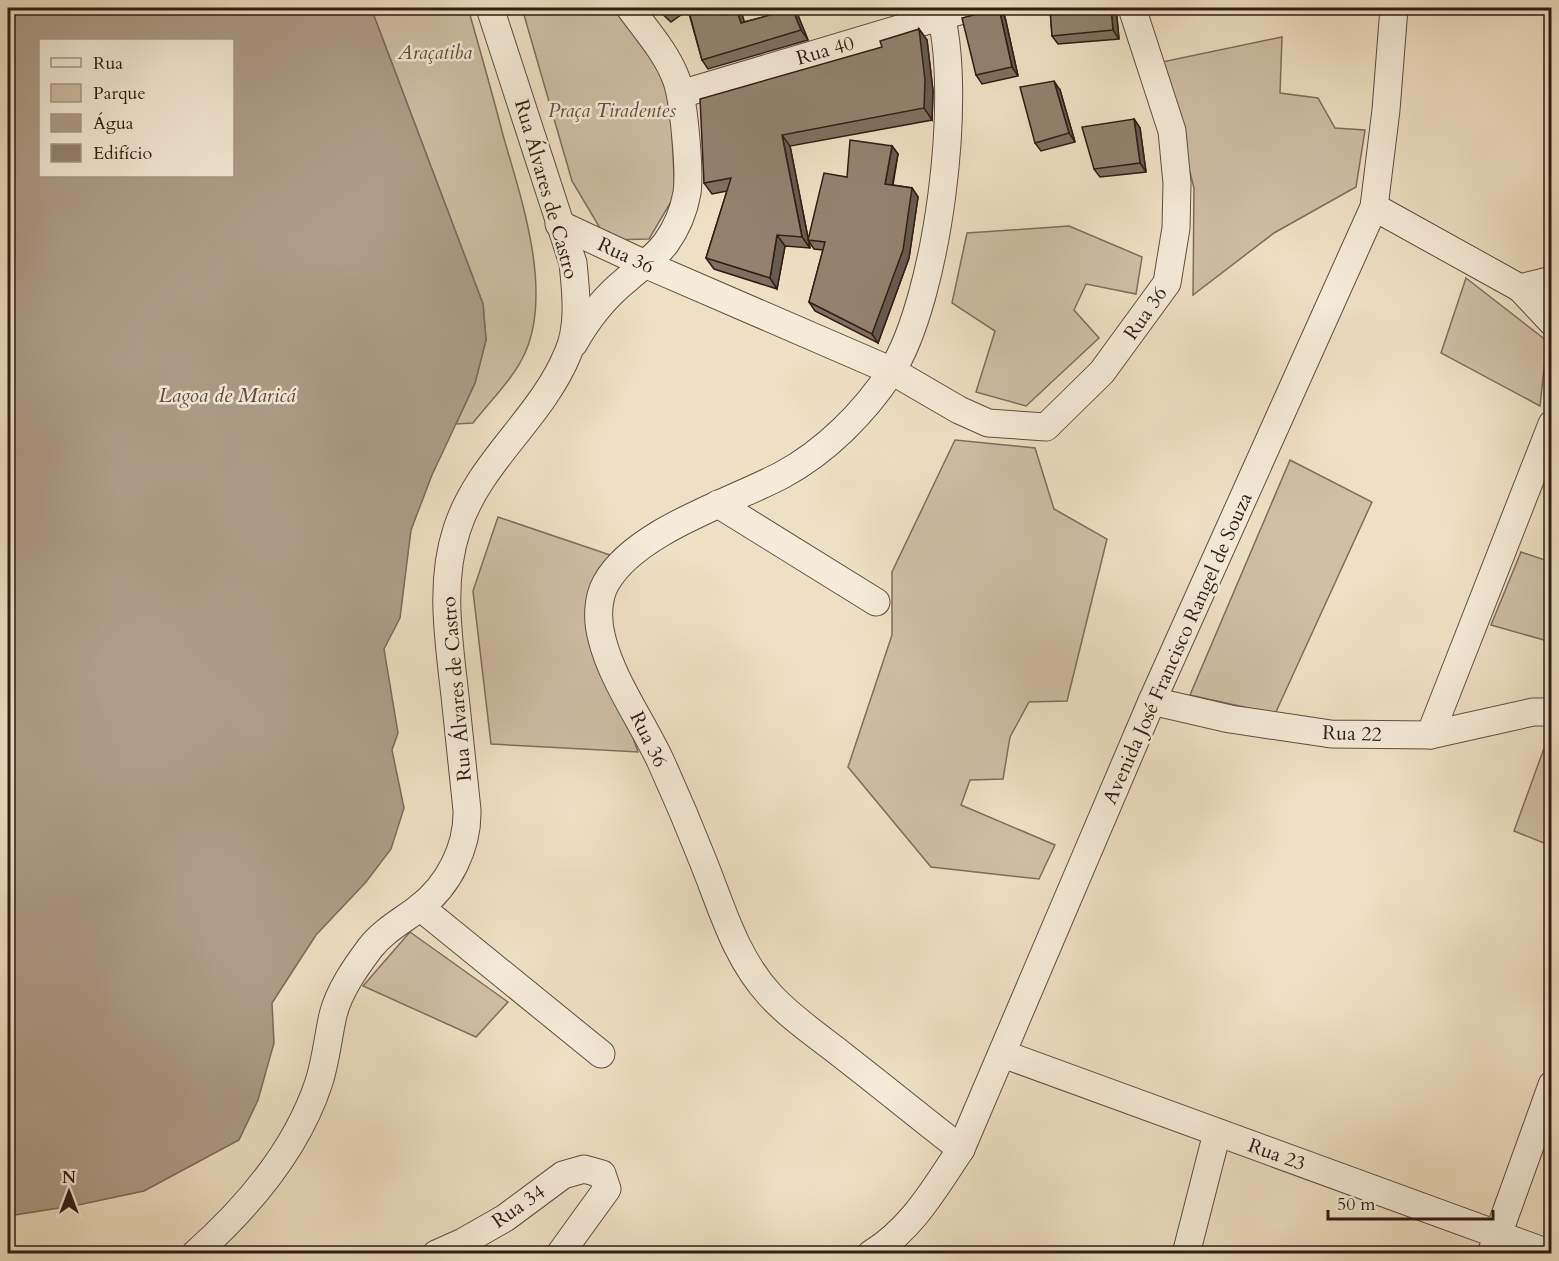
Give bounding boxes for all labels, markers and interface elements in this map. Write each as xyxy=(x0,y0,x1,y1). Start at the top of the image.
street label: Rua 40 xyxy=(793,29,857,72)
legend xyxy=(39,39,234,177)
park label: Araçatiba xyxy=(397,39,472,66)
text: Rua xyxy=(93,51,123,76)
text: Parque xyxy=(93,81,146,106)
street label: Rua Álvares de Castro xyxy=(508,96,585,282)
park label: Praça Tiradentes xyxy=(548,97,676,124)
text: Água xyxy=(93,111,134,136)
text: Edifício xyxy=(93,141,153,166)
street label: Rua 36 xyxy=(593,231,658,280)
street label: Rua 36 xyxy=(1117,281,1173,345)
water label: Lagoa de Maricá xyxy=(158,381,296,410)
street label: Avenida José Francisco Rangel de Souza xyxy=(1096,488,1259,808)
street label: Rua Álvares de Castro xyxy=(435,595,478,783)
street label: Rua 36 xyxy=(623,707,674,772)
street label: Rua 22 xyxy=(1322,719,1382,748)
street label: Rua 23 xyxy=(1244,1132,1309,1177)
north arrow xyxy=(39,1162,99,1222)
text: N xyxy=(62,1167,76,1189)
street label: Rua 34 xyxy=(486,1178,550,1234)
scale bar xyxy=(1328,1183,1493,1221)
text: 50 m xyxy=(1337,1192,1376,1217)

